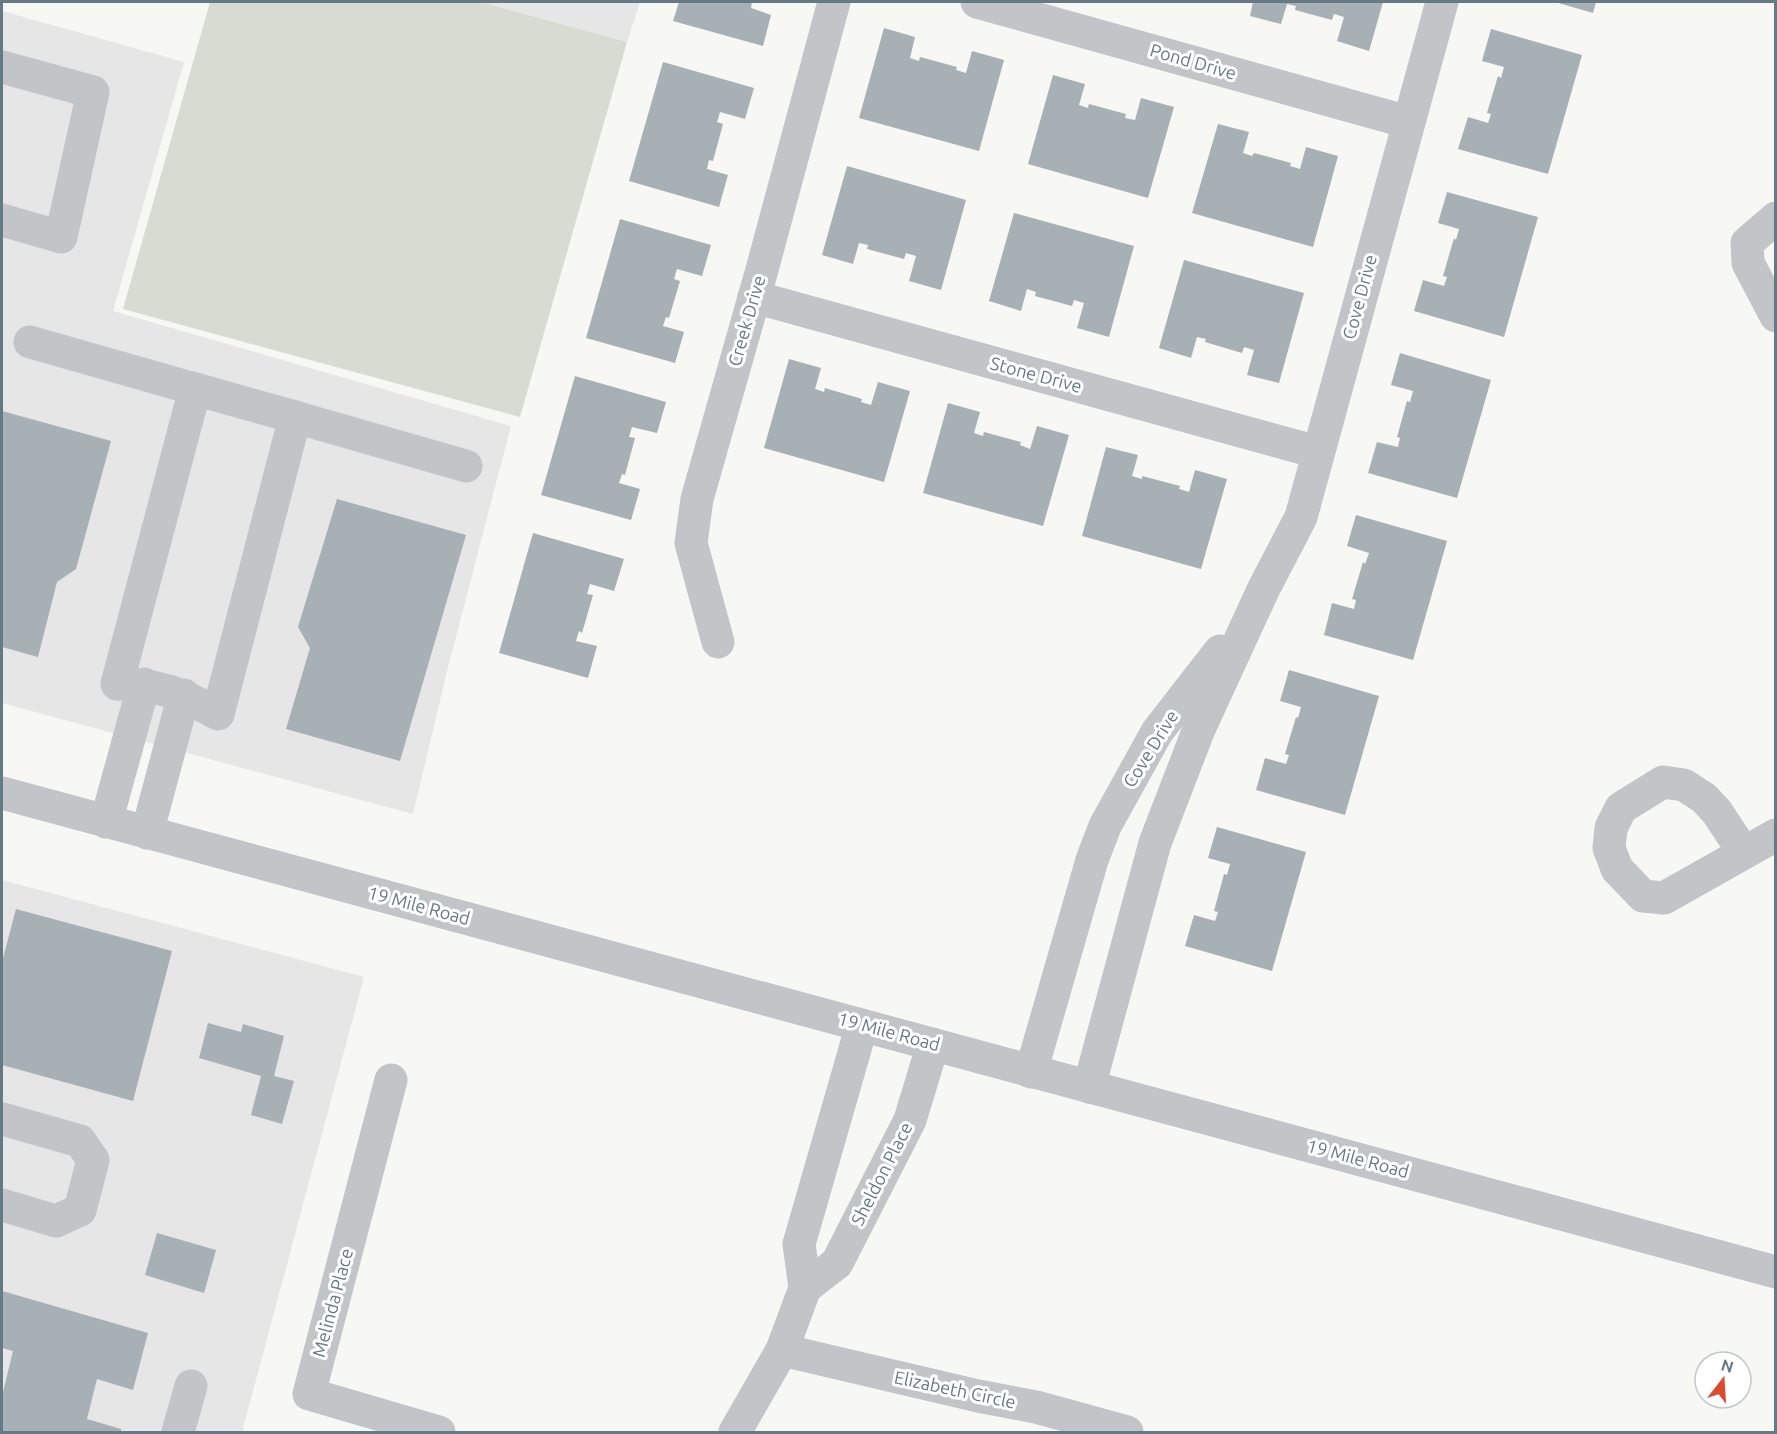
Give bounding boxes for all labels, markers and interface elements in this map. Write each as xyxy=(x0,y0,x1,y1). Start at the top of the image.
street label: Pond Drive xyxy=(1148,39,1239,83)
street label: Cove Drive xyxy=(1338,252,1380,341)
street label: Creek Drive xyxy=(724,273,769,368)
street label: Stone Drive xyxy=(988,352,1084,396)
street label: Cove Drive xyxy=(1119,706,1182,791)
street label: 19 Mile Road xyxy=(366,882,472,928)
street label: 19 Mile Road xyxy=(836,1008,942,1054)
street label: Sheldon Place xyxy=(847,1119,916,1228)
street label: 19 Mile Road xyxy=(1305,1135,1411,1181)
street label: Melinda Place xyxy=(308,1246,356,1359)
north arrow xyxy=(1693,1350,1753,1410)
text: N xyxy=(1719,1355,1736,1376)
street label: Elizabeth Circle xyxy=(893,1366,1018,1412)

